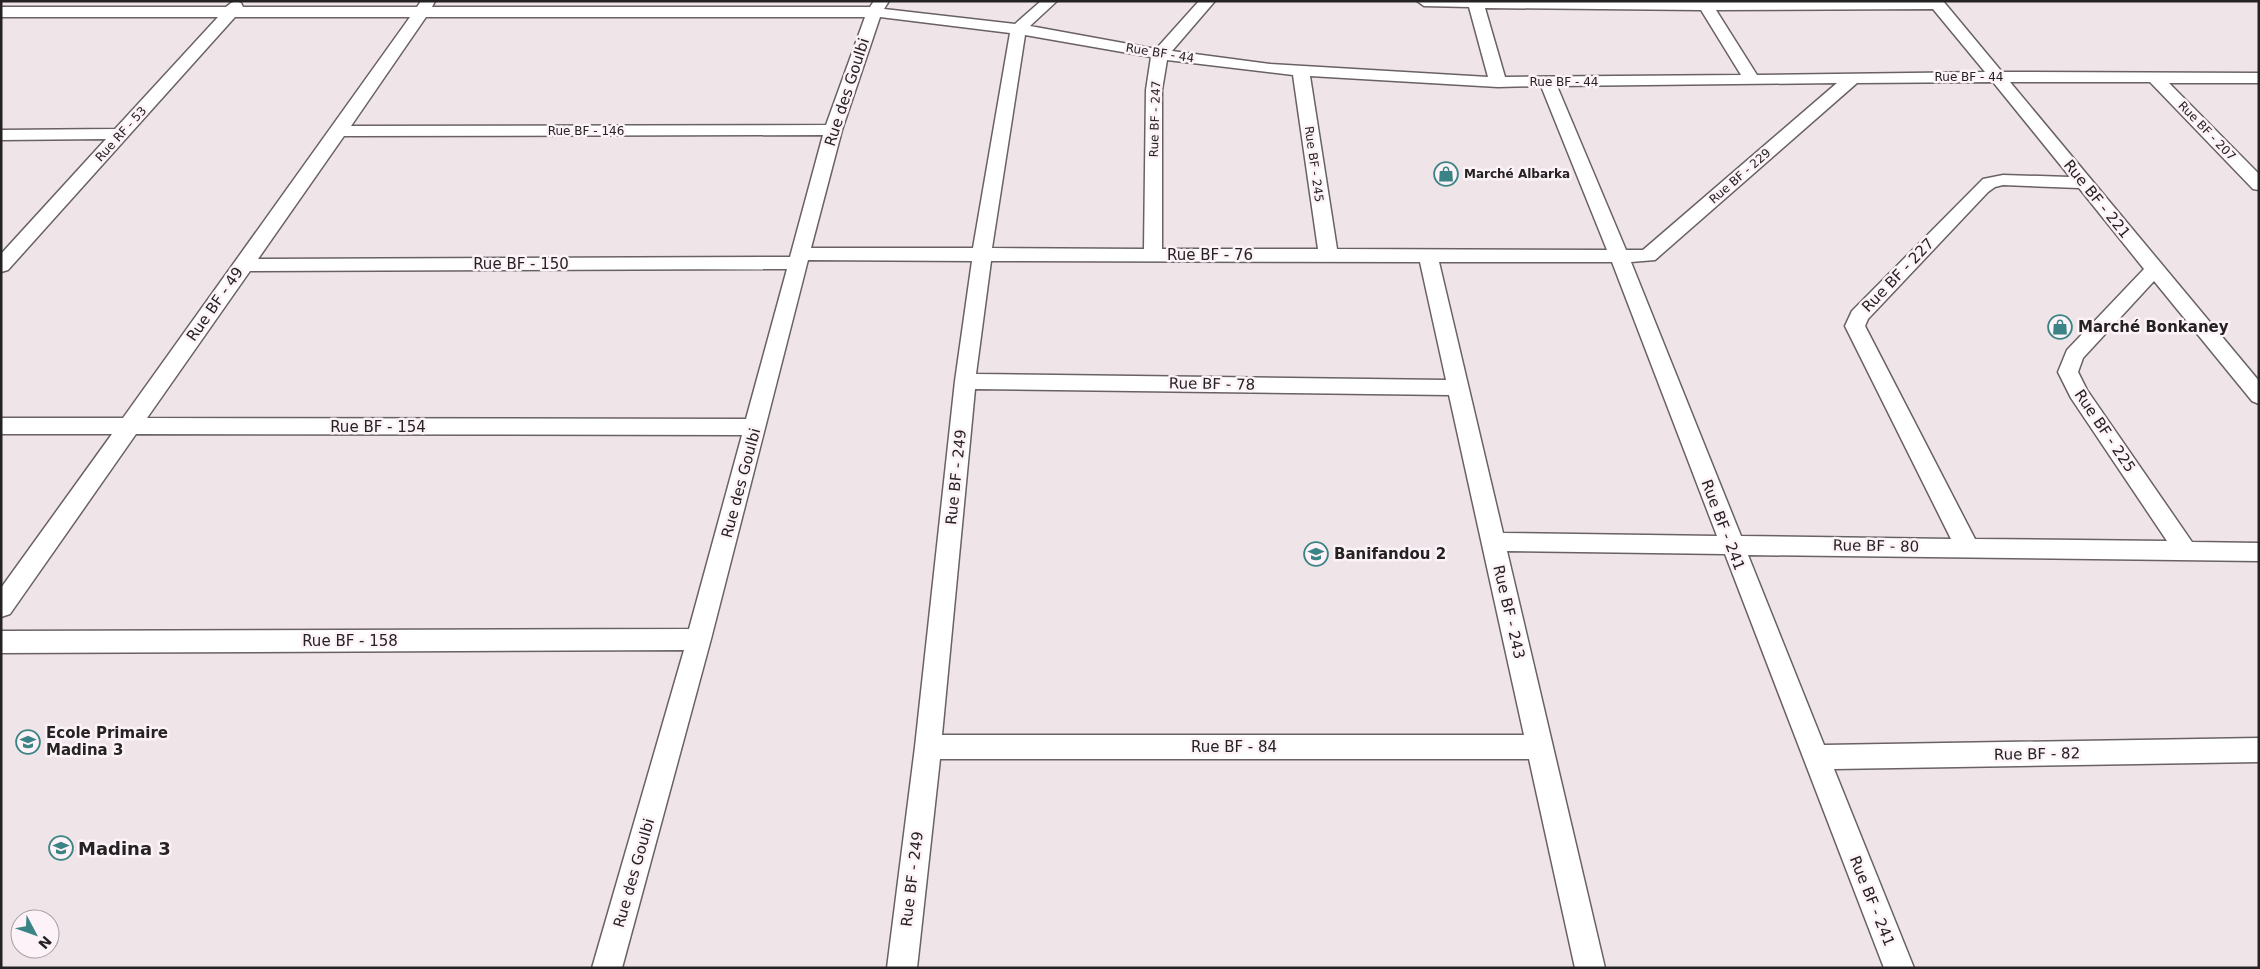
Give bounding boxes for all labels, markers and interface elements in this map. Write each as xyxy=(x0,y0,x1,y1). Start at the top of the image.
street label: Rue des Goulbi xyxy=(821,36,873,148)
street label: Rue BF - 44 xyxy=(1125,41,1195,65)
street label: Rue BF - 44 xyxy=(1935,70,2003,84)
street label: Rue BF - 44 xyxy=(1530,75,1598,89)
street label: Rue BF - 247 xyxy=(1147,80,1163,158)
street label: Rue BF - 207 xyxy=(2175,99,2239,163)
street label: Rue RF - 53 xyxy=(93,104,149,164)
street label: Rue BF - 146 xyxy=(548,124,624,138)
street label: Rue BF - 245 xyxy=(1302,125,1326,203)
street label: Rue BF - 229 xyxy=(1706,146,1774,206)
street label: Rue BF - 221 xyxy=(2060,156,2134,242)
shop icon: Marché Albarka xyxy=(1433,161,1459,187)
place label: Marché Albarka xyxy=(1464,167,1570,181)
street label: Rue BF - 227 xyxy=(1858,234,1938,316)
street label: Rue BF - 76 xyxy=(1167,246,1253,264)
street label: Rue BF - 150 xyxy=(473,255,569,273)
street label: Rue BF - 49 xyxy=(183,264,247,344)
shop icon: Marché Bonkaney xyxy=(2047,314,2073,340)
place label: Marché Bonkaney xyxy=(2078,318,2229,336)
street label: Rue BF - 78 xyxy=(1169,374,1255,394)
street label: Rue BF - 225 xyxy=(2071,386,2139,476)
street label: Rue BF - 154 xyxy=(330,418,426,436)
street label: Rue des Goulbi xyxy=(718,426,764,540)
street label: Rue BF - 249 xyxy=(942,428,970,526)
street label: Rue BF - 241 xyxy=(1697,477,1749,573)
street label: Rue BF - 80 xyxy=(1833,536,1919,556)
school or university icon: Banifandou 2 xyxy=(1303,541,1329,567)
place label: Banifandou 2 xyxy=(1334,545,1446,563)
street label: Rue BF - 243 xyxy=(1489,563,1529,661)
street label: Rue BF - 158 xyxy=(302,632,398,650)
place label: Ecole Primaire Madina 3 xyxy=(46,724,168,759)
school or university icon: Ecole Primaire Madina 3 xyxy=(15,729,41,755)
street label: Rue BF - 84 xyxy=(1191,738,1277,756)
street label: Rue BF - 82 xyxy=(1994,744,2080,764)
street label: Rue des Goulbi xyxy=(610,816,658,930)
street label: Rue BF - 249 xyxy=(897,830,927,928)
school or university icon: Madina 3 xyxy=(48,835,74,861)
place label: Madina 3 xyxy=(78,838,171,859)
street label: Rue BF - 241 xyxy=(1846,853,1898,949)
north arrow xyxy=(10,909,60,959)
text: N xyxy=(35,933,55,952)

